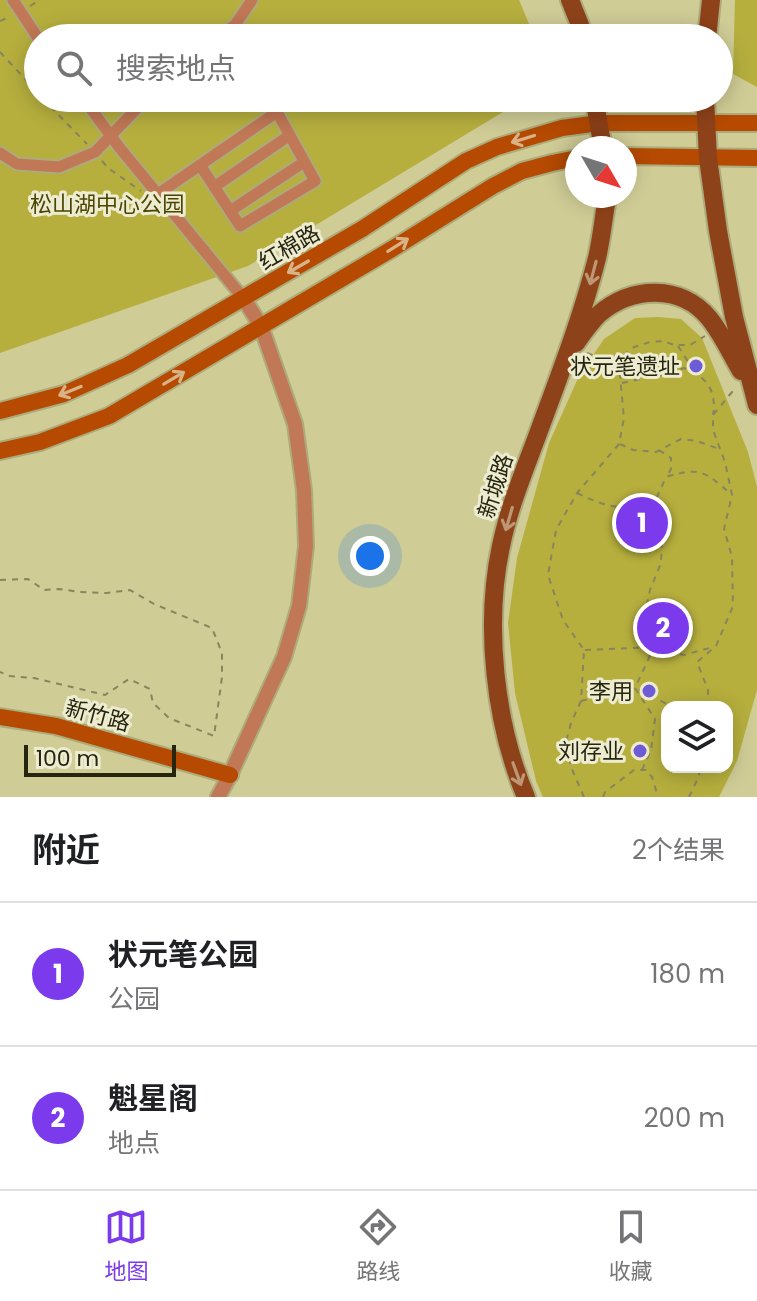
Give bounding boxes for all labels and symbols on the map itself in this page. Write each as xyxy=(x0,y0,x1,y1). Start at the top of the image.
one-way arrow xyxy=(511,133,536,147)
north arrow xyxy=(565,136,637,208)
park label: 松山湖中心公园 xyxy=(30,189,184,220)
street label: 红棉路 xyxy=(253,218,326,277)
one-way arrow xyxy=(386,237,408,254)
one-way arrow xyxy=(287,259,310,275)
one-way arrow xyxy=(584,259,599,285)
place label: 状元笔遗址 xyxy=(570,351,680,382)
marker: 状元笔遗址 xyxy=(687,357,705,375)
one-way arrow xyxy=(162,370,185,386)
one-way arrow xyxy=(58,385,83,399)
street label: 新城路 xyxy=(471,450,520,522)
pin: 1 xyxy=(616,493,668,553)
one-way arrow xyxy=(501,505,516,531)
your location xyxy=(350,536,390,576)
pin: 2 xyxy=(637,598,689,658)
place label: 李用 xyxy=(589,676,633,707)
marker: 李用 xyxy=(640,682,658,700)
street label: 新竹路 xyxy=(62,692,134,739)
place label: 刘存业 xyxy=(558,736,624,767)
scale bar xyxy=(24,741,176,777)
marker: 刘存业 xyxy=(631,742,649,760)
one-way arrow xyxy=(511,762,526,787)

